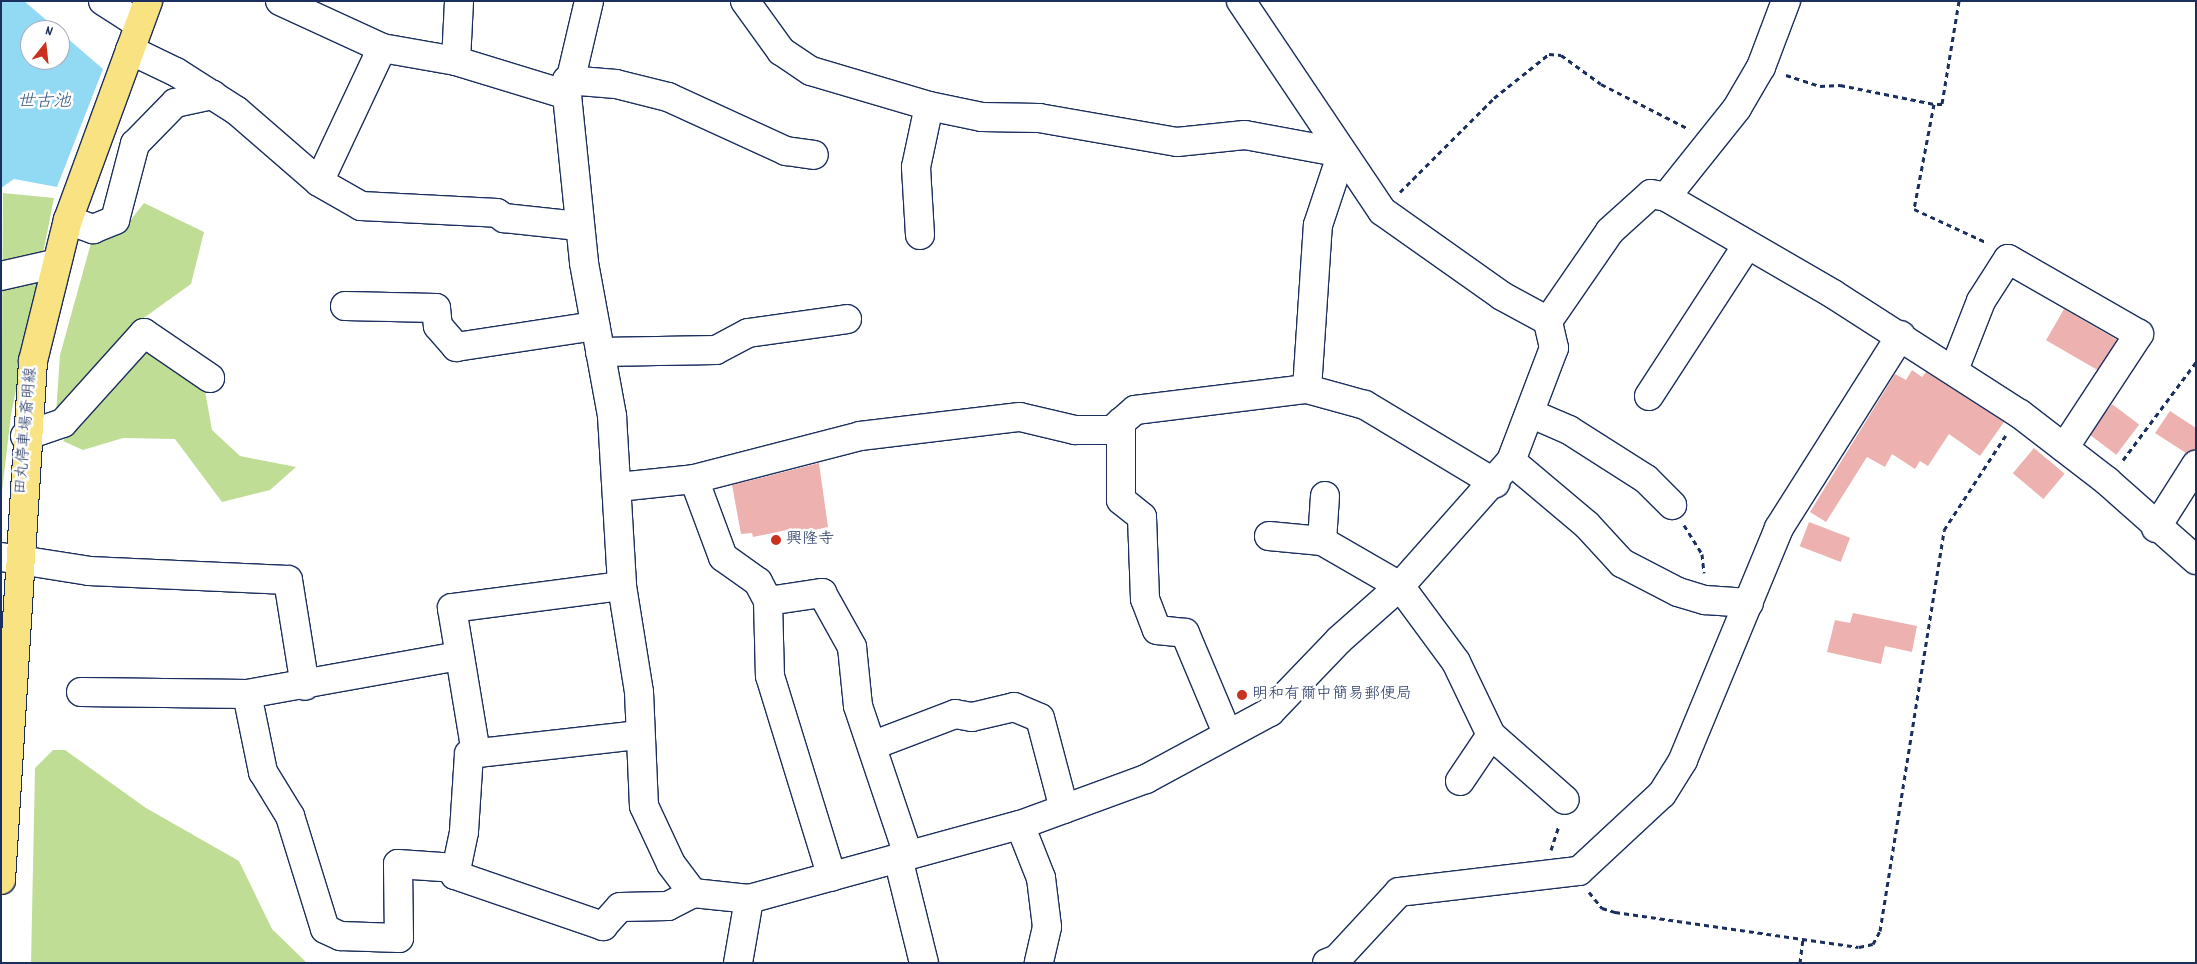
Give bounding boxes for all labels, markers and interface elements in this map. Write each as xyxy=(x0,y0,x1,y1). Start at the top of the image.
north arrow xyxy=(20,20,70,70)
text: N xyxy=(43,21,55,42)
water label: 世古池 xyxy=(17,92,71,114)
street label: 田丸停車場斎明線 xyxy=(12,366,42,496)
place label: 興隆寺 xyxy=(786,530,834,550)
marker: 興隆寺 xyxy=(770,534,782,546)
place label: 明和有爾中簡易郵便局 xyxy=(1252,685,1412,705)
marker: 明和有爾中簡易郵便局 xyxy=(1236,689,1248,701)

